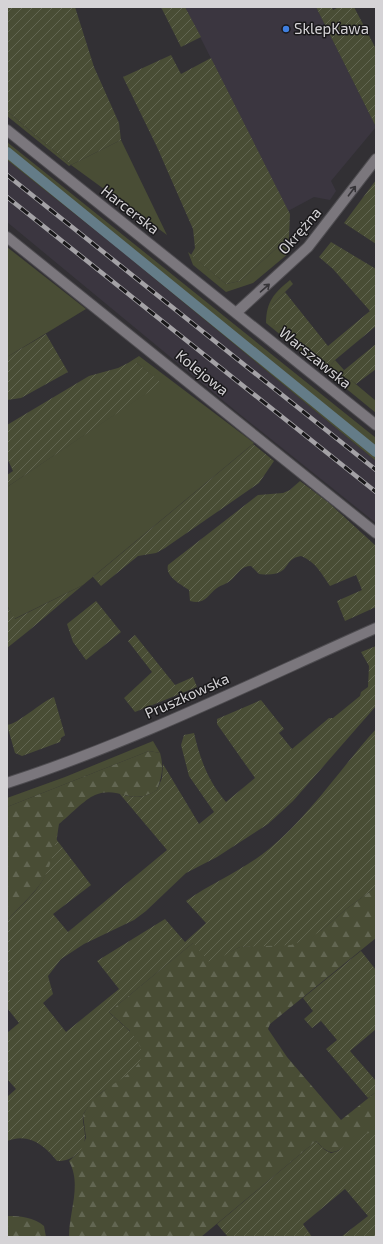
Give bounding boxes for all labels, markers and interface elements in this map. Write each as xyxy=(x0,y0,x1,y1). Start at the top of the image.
place label: SklepKawa xyxy=(294,19,369,37)
marker: SklepKawa xyxy=(281,24,291,34)
street label: Harcerska xyxy=(98,181,163,238)
one-way arrow xyxy=(348,186,356,197)
street label: Okrężna xyxy=(274,203,324,257)
one-way arrow xyxy=(260,283,270,292)
street label: Warszawska xyxy=(276,323,355,392)
street label: Kolejowa xyxy=(172,346,233,400)
street label: Pruszkowska xyxy=(142,668,232,722)

